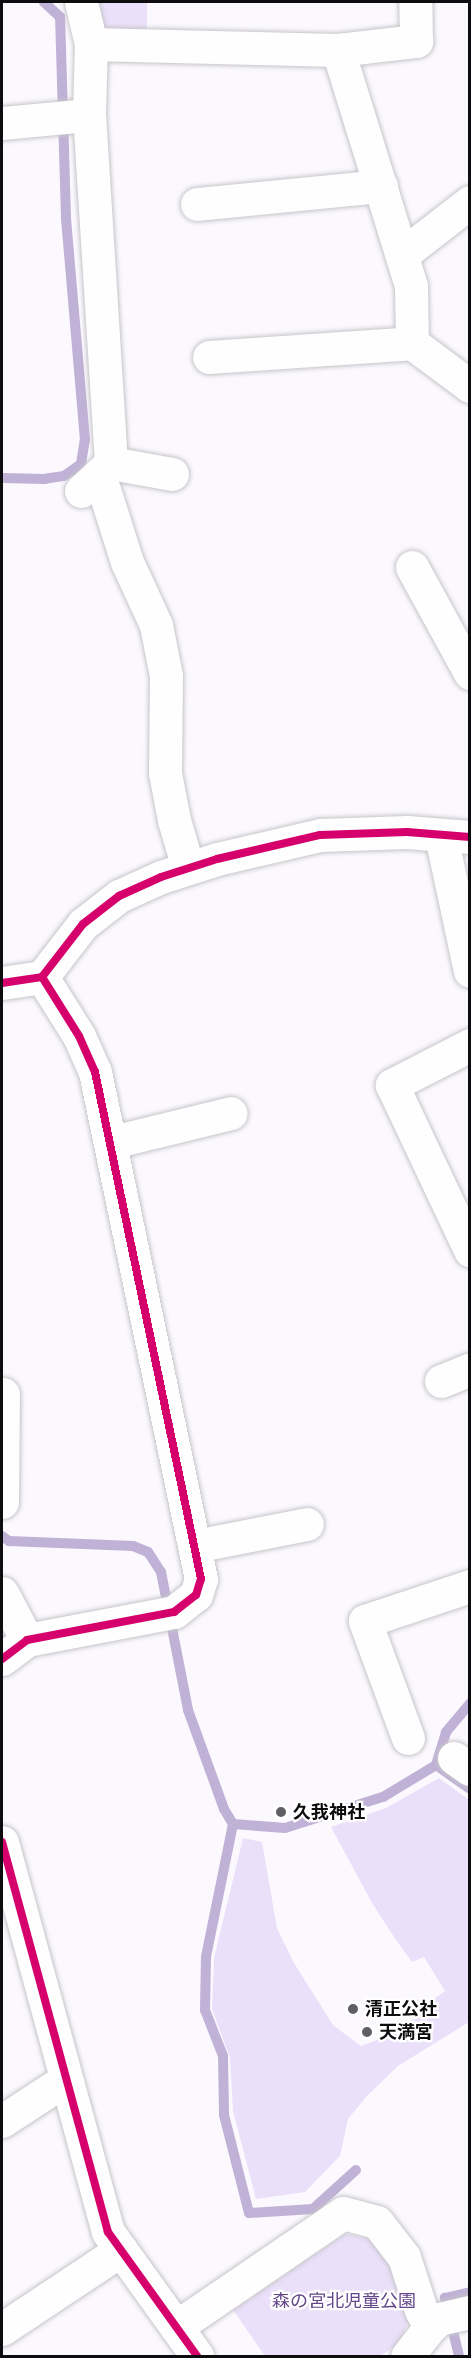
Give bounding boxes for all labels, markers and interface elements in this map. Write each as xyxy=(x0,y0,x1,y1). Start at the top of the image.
place label: 久我神社 xyxy=(293,1801,365,1823)
marker: 久我神社 xyxy=(274,1805,288,1819)
place label: 清正公社 xyxy=(365,1998,437,2020)
marker: 清正公社 xyxy=(346,2002,360,2016)
place label: 天満宮 xyxy=(379,2021,433,2043)
marker: 天満宮 xyxy=(360,2025,374,2039)
park label: 森の宮北児童公園 xyxy=(272,2290,416,2312)

